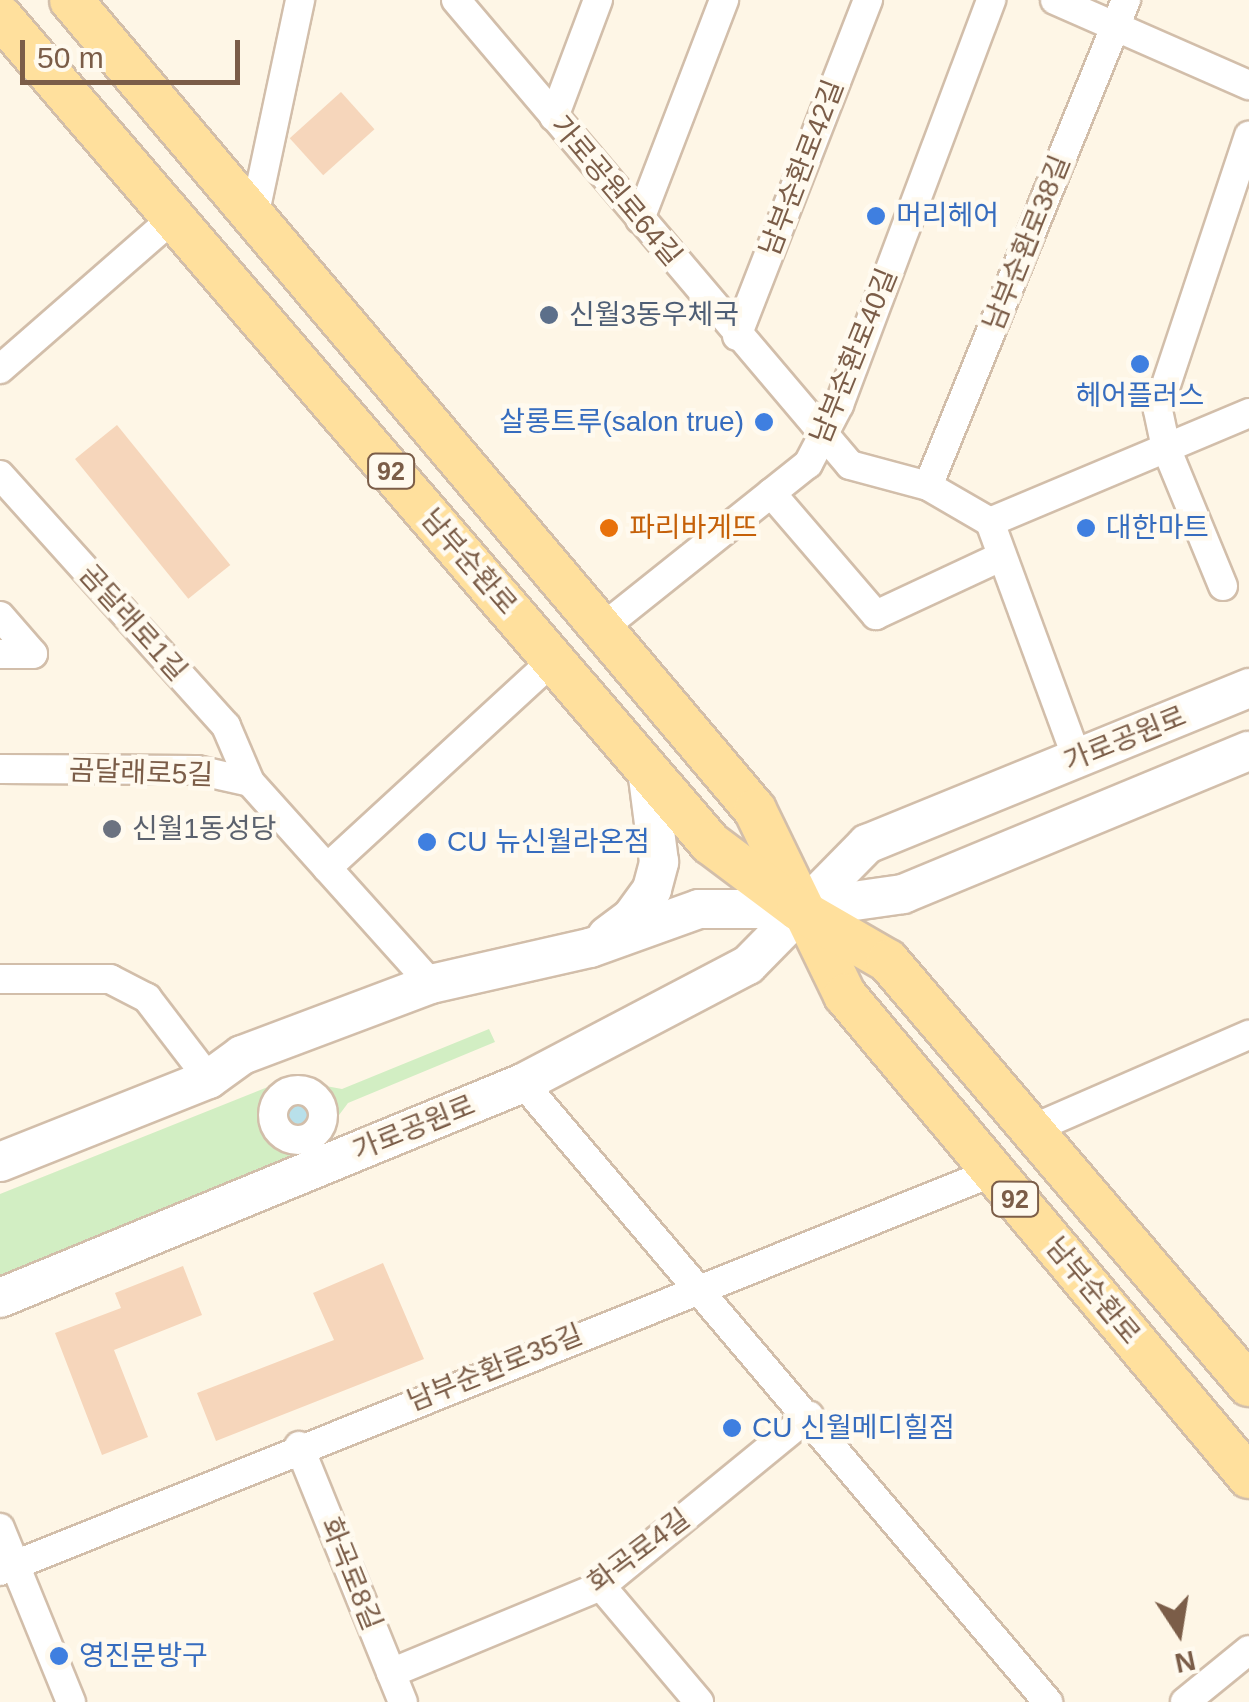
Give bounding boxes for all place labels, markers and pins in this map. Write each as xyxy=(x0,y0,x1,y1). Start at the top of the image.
place label: 머리헤어 xyxy=(896,199,999,233)
marker: 머리헤어 xyxy=(865,205,887,227)
place label: 신월3동우체국 xyxy=(569,298,739,332)
marker: 신월3동우체국 xyxy=(538,304,560,326)
marker: 헤어플러스 xyxy=(1129,353,1151,375)
place label: 헤어플러스 xyxy=(1076,379,1204,413)
place label: 살롱트루(salon true) xyxy=(499,405,744,439)
marker: 살롱트루(salon true) xyxy=(753,411,775,433)
place label: 파리바게뜨 xyxy=(629,511,758,545)
place label: 대한마트 xyxy=(1106,511,1209,545)
marker: 파리바게뜨 xyxy=(598,517,620,539)
marker: 대한마트 xyxy=(1075,517,1097,539)
place label: 신월1동성당 xyxy=(132,812,276,846)
marker: 신월1동성당 xyxy=(101,818,123,840)
place label: CU 뉴신월라온점 xyxy=(447,825,650,859)
marker: CU 뉴신월라온점 xyxy=(416,831,438,853)
place label: CU 신월메디힐점 xyxy=(752,1411,955,1445)
marker: CU 신월메디힐점 xyxy=(721,1417,743,1439)
place label: 영진문방구 xyxy=(79,1639,208,1673)
marker: 영진문방구 xyxy=(48,1645,70,1667)

